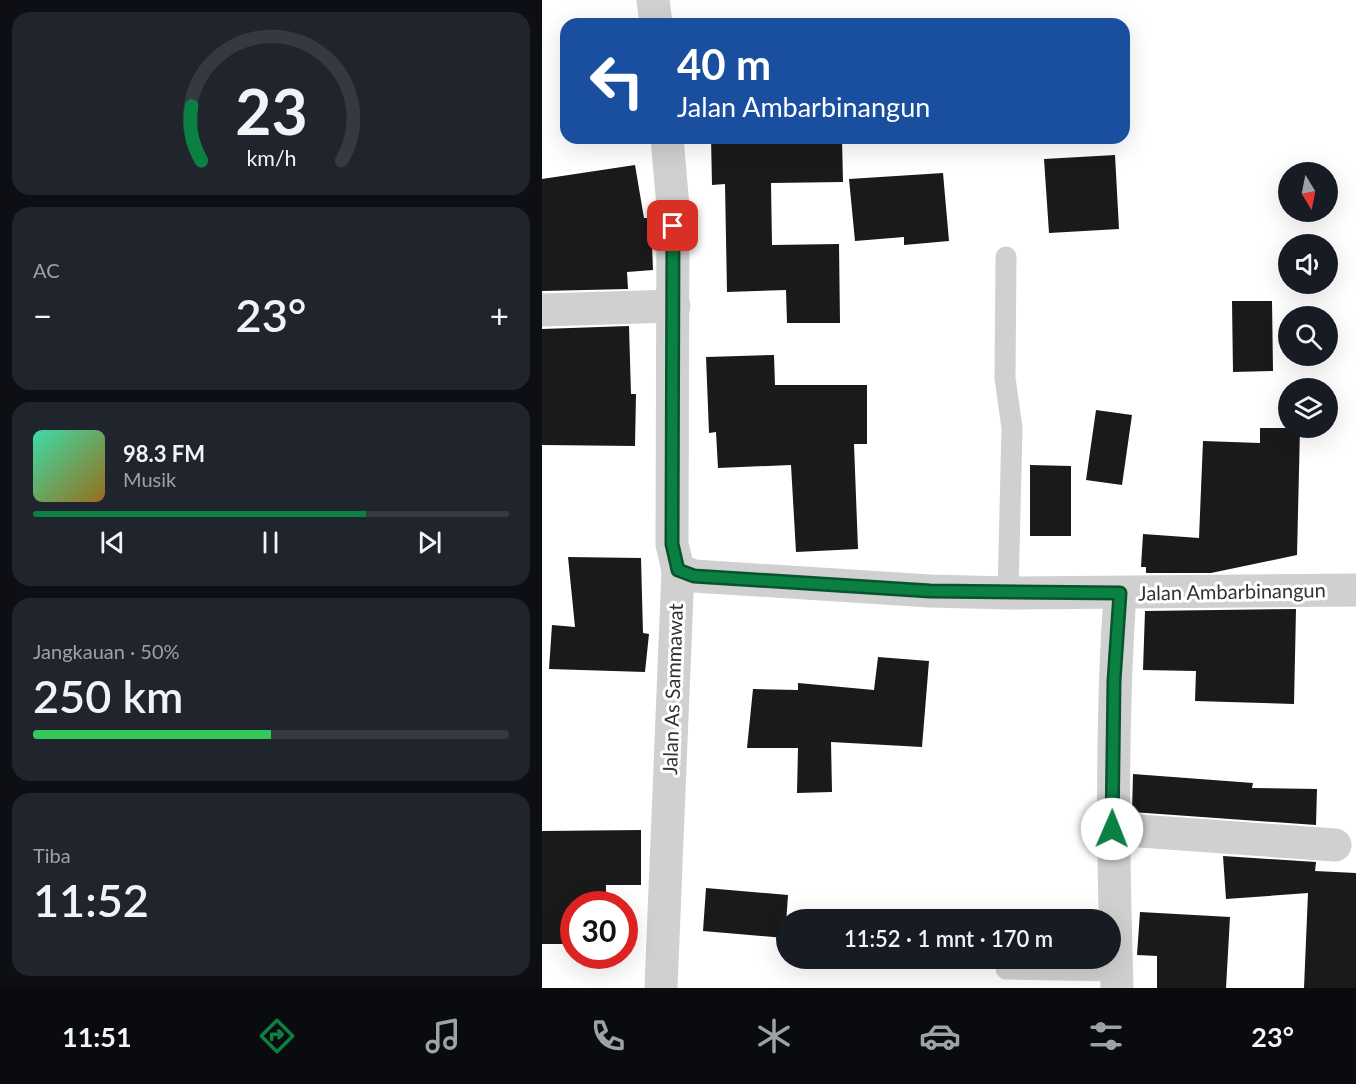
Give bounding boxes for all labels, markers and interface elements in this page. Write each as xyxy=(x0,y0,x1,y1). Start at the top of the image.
text: 40 m xyxy=(677,39,771,89)
icon: left xyxy=(578,42,656,120)
text: 23 xyxy=(235,73,307,148)
text: Jalan Ambarbinangun xyxy=(677,90,930,123)
text: km/h xyxy=(246,145,296,171)
north arrow xyxy=(1278,162,1338,222)
map controls xyxy=(1278,162,1338,438)
pin xyxy=(647,200,698,251)
icon: arrive xyxy=(656,209,689,242)
button: sound xyxy=(1278,234,1338,294)
text: AC xyxy=(33,258,60,282)
text: 23° xyxy=(236,288,306,342)
text: − xyxy=(33,295,52,335)
text: + xyxy=(490,295,509,335)
button: search xyxy=(1278,306,1338,366)
button: layers xyxy=(1278,378,1338,438)
text: 98.3 FM xyxy=(123,440,205,467)
text: Musik xyxy=(123,467,176,491)
icon: previous xyxy=(96,526,129,559)
icon: pause xyxy=(254,526,287,559)
icon: next xyxy=(413,526,446,559)
street label: Jalan Ambarbinangun xyxy=(1138,577,1326,605)
street label: Jalan As Sammawat xyxy=(657,603,687,775)
text: Jangkauan · 50% xyxy=(33,639,180,663)
text: 250 km xyxy=(33,669,183,723)
position arrow xyxy=(1080,797,1144,861)
text: Tiba xyxy=(33,843,71,867)
text: 11:52 xyxy=(33,873,149,927)
speed limit sign: 30 xyxy=(560,891,638,969)
text: 11:52 · 1 mnt · 170 m xyxy=(844,925,1053,952)
icon: directions xyxy=(256,1015,298,1057)
icon: music xyxy=(422,1015,464,1057)
icon: phone xyxy=(587,1015,629,1057)
icon: climate xyxy=(753,1015,795,1057)
icon: car xyxy=(919,1015,961,1057)
icon: filters xyxy=(1085,1015,1127,1057)
text: 11:51 xyxy=(62,1020,132,1053)
text: 23° xyxy=(1251,1020,1294,1053)

